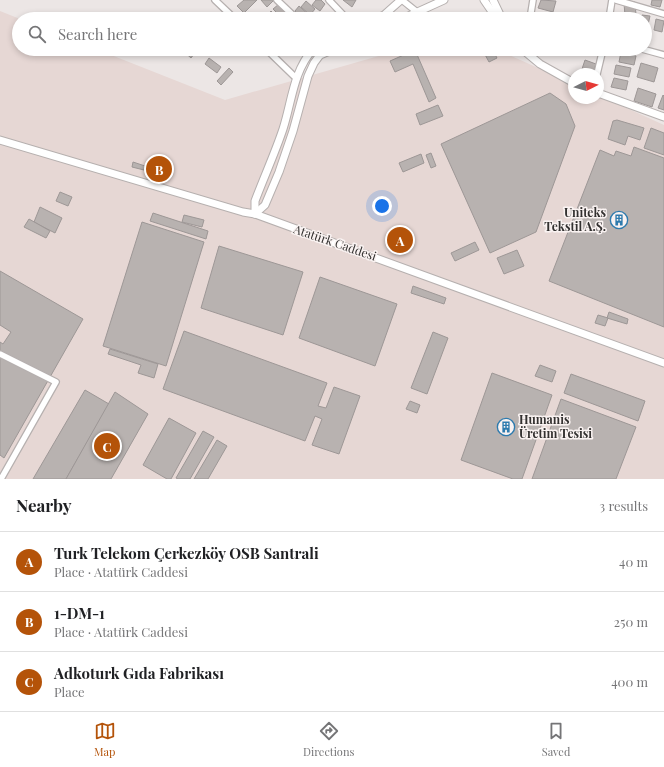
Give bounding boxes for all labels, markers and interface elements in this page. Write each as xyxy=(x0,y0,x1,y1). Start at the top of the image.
search box xyxy=(12,12,652,56)
icon: search xyxy=(26,23,48,45)
text: Search here xyxy=(58,24,137,44)
north arrow xyxy=(568,68,604,104)
pin: B xyxy=(146,154,172,184)
your location xyxy=(372,196,392,216)
place label: Uniteks Tekstil A.Ş. xyxy=(544,204,606,234)
building icon: Uniteks Tekstil A.Ş. xyxy=(609,210,629,230)
street label: Atatürk Caddesi xyxy=(291,220,379,264)
pin: A xyxy=(387,225,413,255)
place label: Humanis Üretim Tesisi xyxy=(519,411,592,441)
building icon: Humanis Üretim Tesisi xyxy=(496,417,516,437)
pin: C xyxy=(94,431,120,461)
text: Nearby xyxy=(16,494,71,516)
text: 3 results xyxy=(599,497,648,514)
text: Turk Telekom Çerkezköy OSB Santrali xyxy=(54,543,319,563)
text: A xyxy=(25,553,33,570)
text: 40 m xyxy=(619,553,648,570)
text: Place · Atatürk Caddesi xyxy=(54,563,188,580)
text: 1-DM-1 xyxy=(54,603,105,623)
text: B xyxy=(25,613,33,630)
text: 250 m xyxy=(614,613,648,630)
text: Place · Atatürk Caddesi xyxy=(54,623,188,640)
text: Adkoturk Gıda Fabrikası xyxy=(54,663,224,683)
text: C xyxy=(24,673,34,690)
text: 400 m xyxy=(611,673,648,690)
text: Place xyxy=(54,683,85,700)
tab: Map xyxy=(94,720,116,759)
tab: Directions xyxy=(303,720,354,759)
tab: Saved xyxy=(542,720,570,759)

